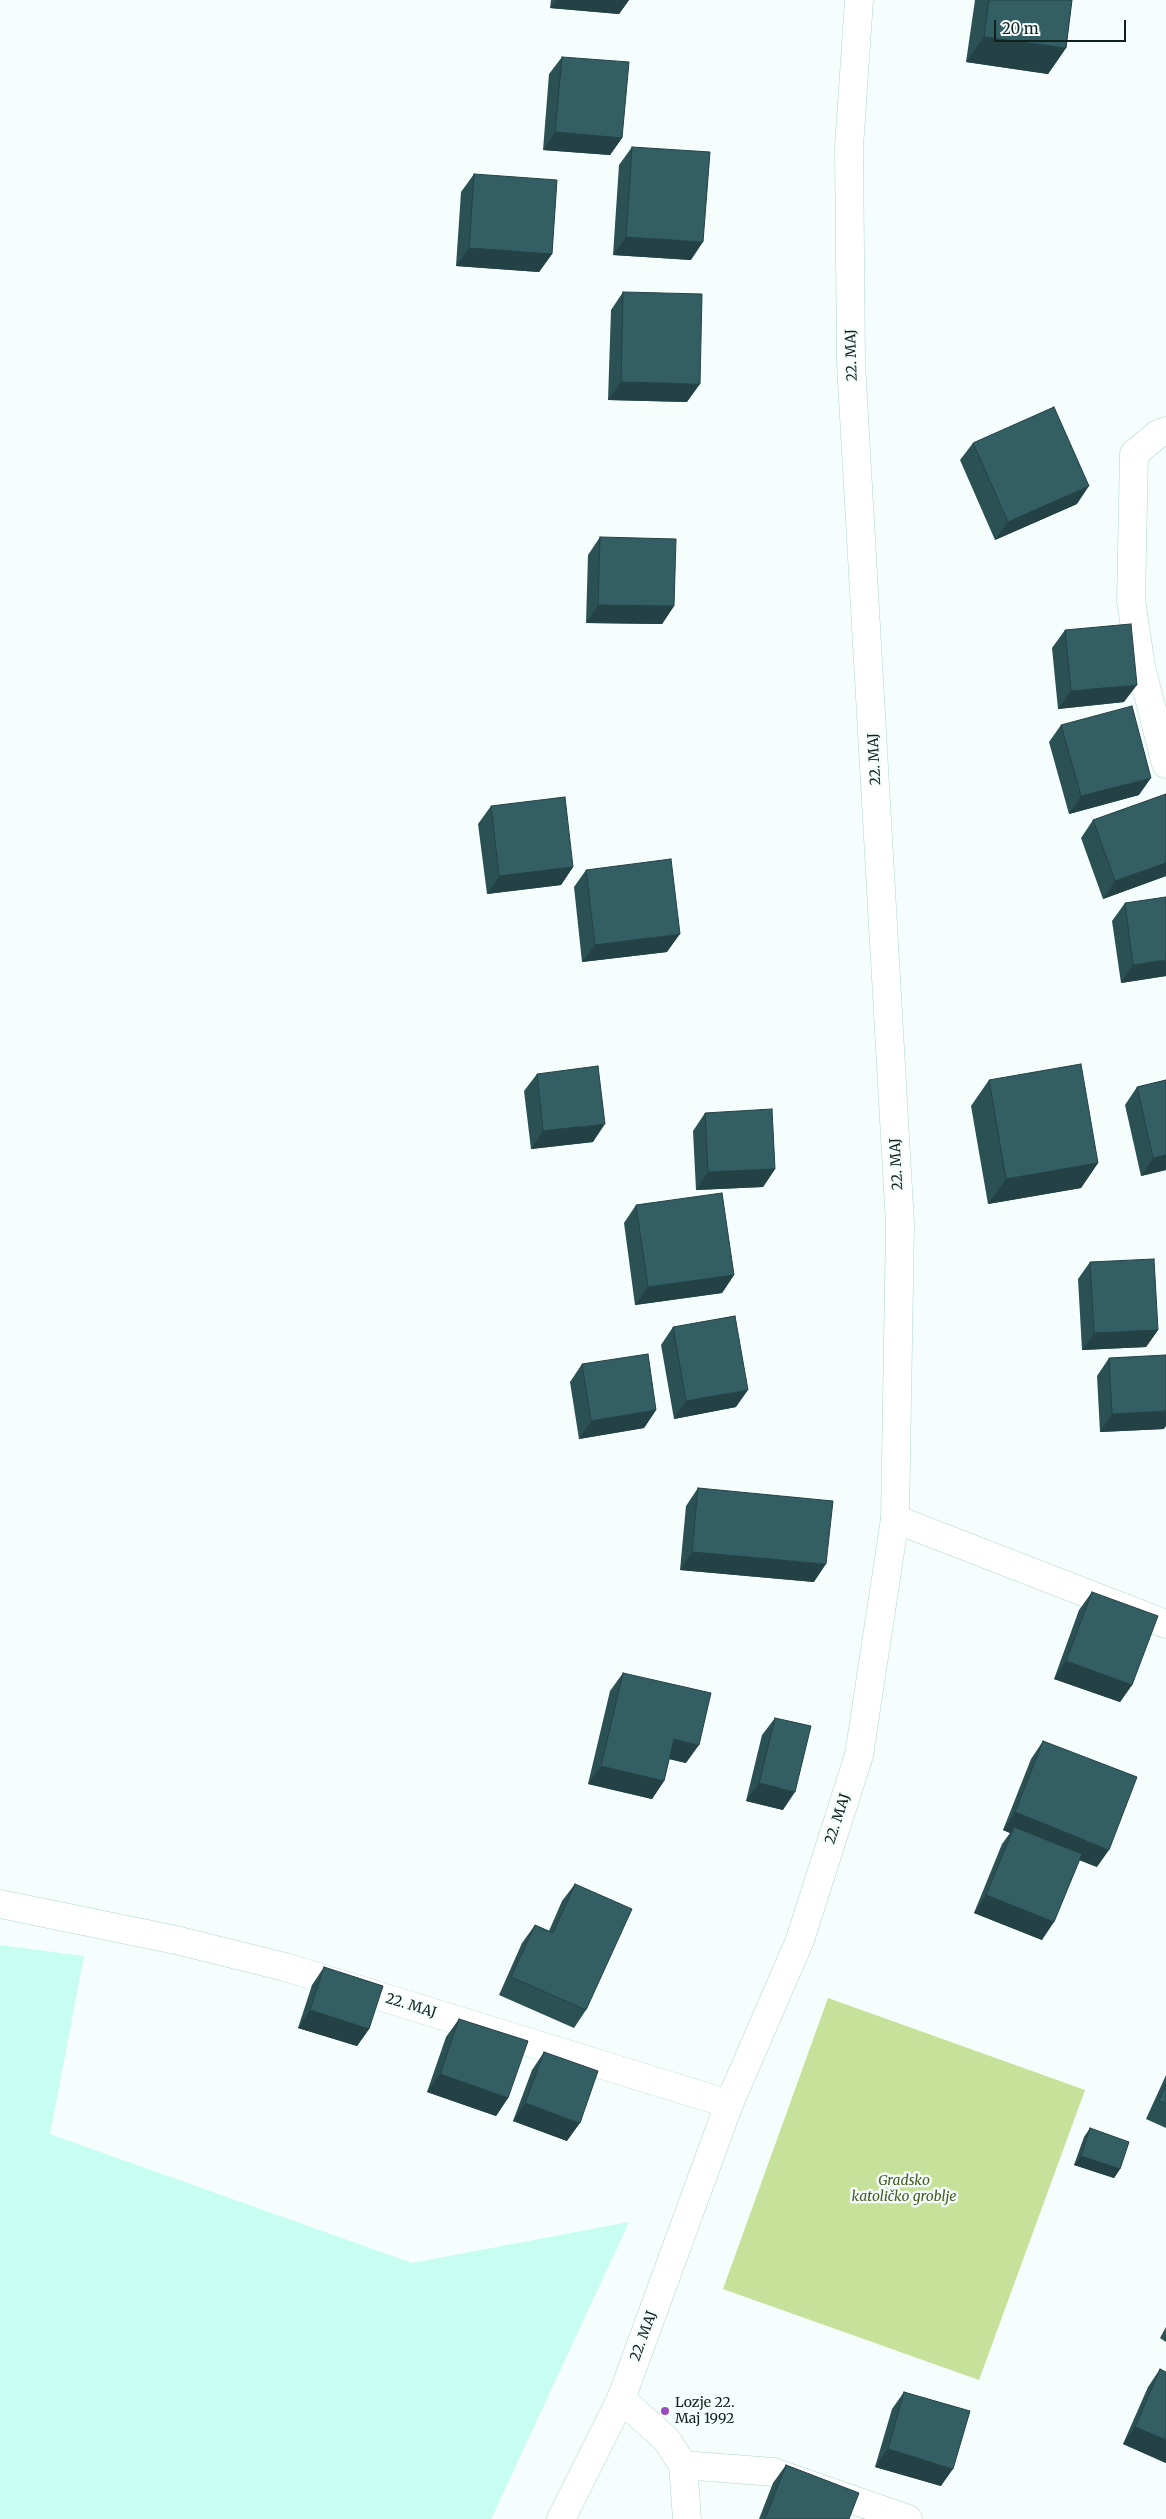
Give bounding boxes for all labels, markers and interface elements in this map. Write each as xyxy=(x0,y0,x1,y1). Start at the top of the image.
scale bar xyxy=(996,10,1128,42)
text: 20 m xyxy=(1002,19,1039,38)
street label: 22. MAJ xyxy=(843,329,861,381)
street label: 22. MAJ xyxy=(865,732,885,786)
street label: 22. MAJ xyxy=(887,1137,907,1191)
street label: 22. MAJ xyxy=(822,1792,854,1846)
street label: 22. MAJ xyxy=(384,1990,438,2022)
park label: Gradsko katoličko groblje xyxy=(852,2173,956,2206)
street label: 22. MAJ xyxy=(627,2309,661,2363)
place label: Lozje 22. Maj 1992 xyxy=(675,2395,734,2428)
marker: Lozje 22. Maj 1992 xyxy=(659,2405,671,2417)

